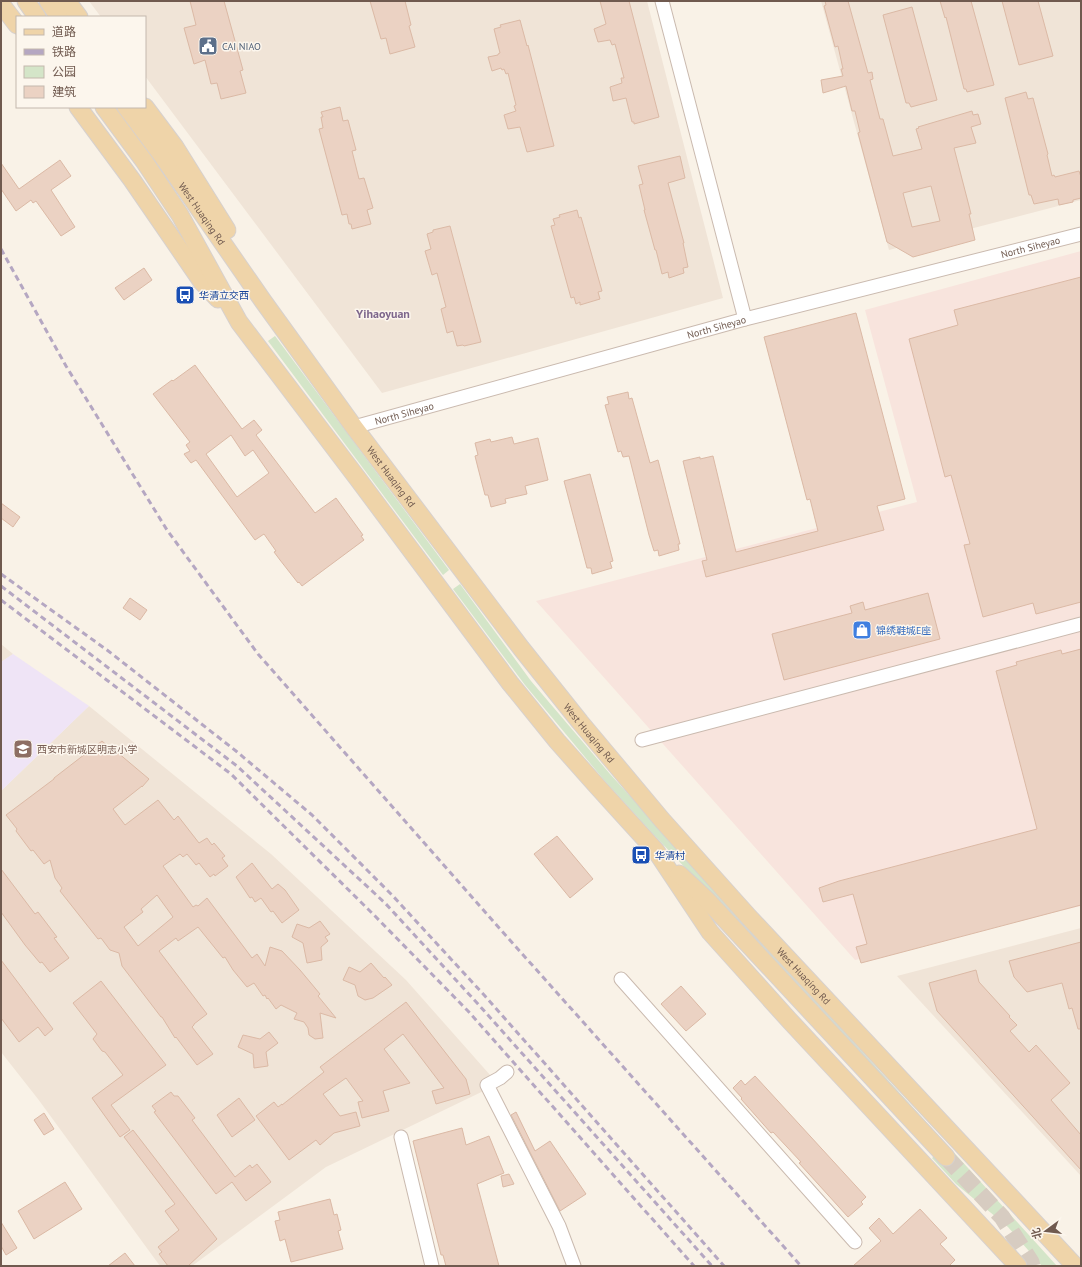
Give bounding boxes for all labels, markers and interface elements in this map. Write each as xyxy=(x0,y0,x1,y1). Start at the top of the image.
legend xyxy=(16,16,146,108)
text: 道路 xyxy=(52,24,76,39)
public building icon: CAI NIAO xyxy=(197,35,219,57)
place label: CAI NIAO xyxy=(222,40,261,53)
text: 铁路 xyxy=(52,44,76,59)
text: 公园 xyxy=(52,64,76,79)
text: 建筑 xyxy=(52,84,76,99)
street label: West Huaqing Rd xyxy=(176,180,228,248)
street label: North Siheyao xyxy=(999,234,1062,261)
bus stop icon: 华清立交西 xyxy=(174,284,196,306)
place label: 华清立交西 xyxy=(199,289,249,302)
district label: Yihaoyuan xyxy=(355,306,410,321)
street label: North Siheyao xyxy=(686,313,748,342)
street label: North Siheyao xyxy=(373,399,435,428)
street label: West Huaqing Rd xyxy=(364,444,418,510)
shop icon: 锦绣鞋城E座 xyxy=(851,619,873,641)
place label: 锦绣鞋城E座 xyxy=(876,624,931,637)
street label: West Huaqing Rd xyxy=(561,701,617,766)
school or university icon: 西安市新城区明志小学 xyxy=(12,738,34,760)
place label: 西安市新城区明志小学 xyxy=(37,743,137,756)
bus stop icon: 华清村 xyxy=(630,844,652,866)
place label: 华清村 xyxy=(655,849,685,862)
street label: West Huaqing Rd xyxy=(774,945,833,1007)
north arrow xyxy=(1026,1211,1066,1251)
text: 北 xyxy=(1028,1226,1045,1241)

